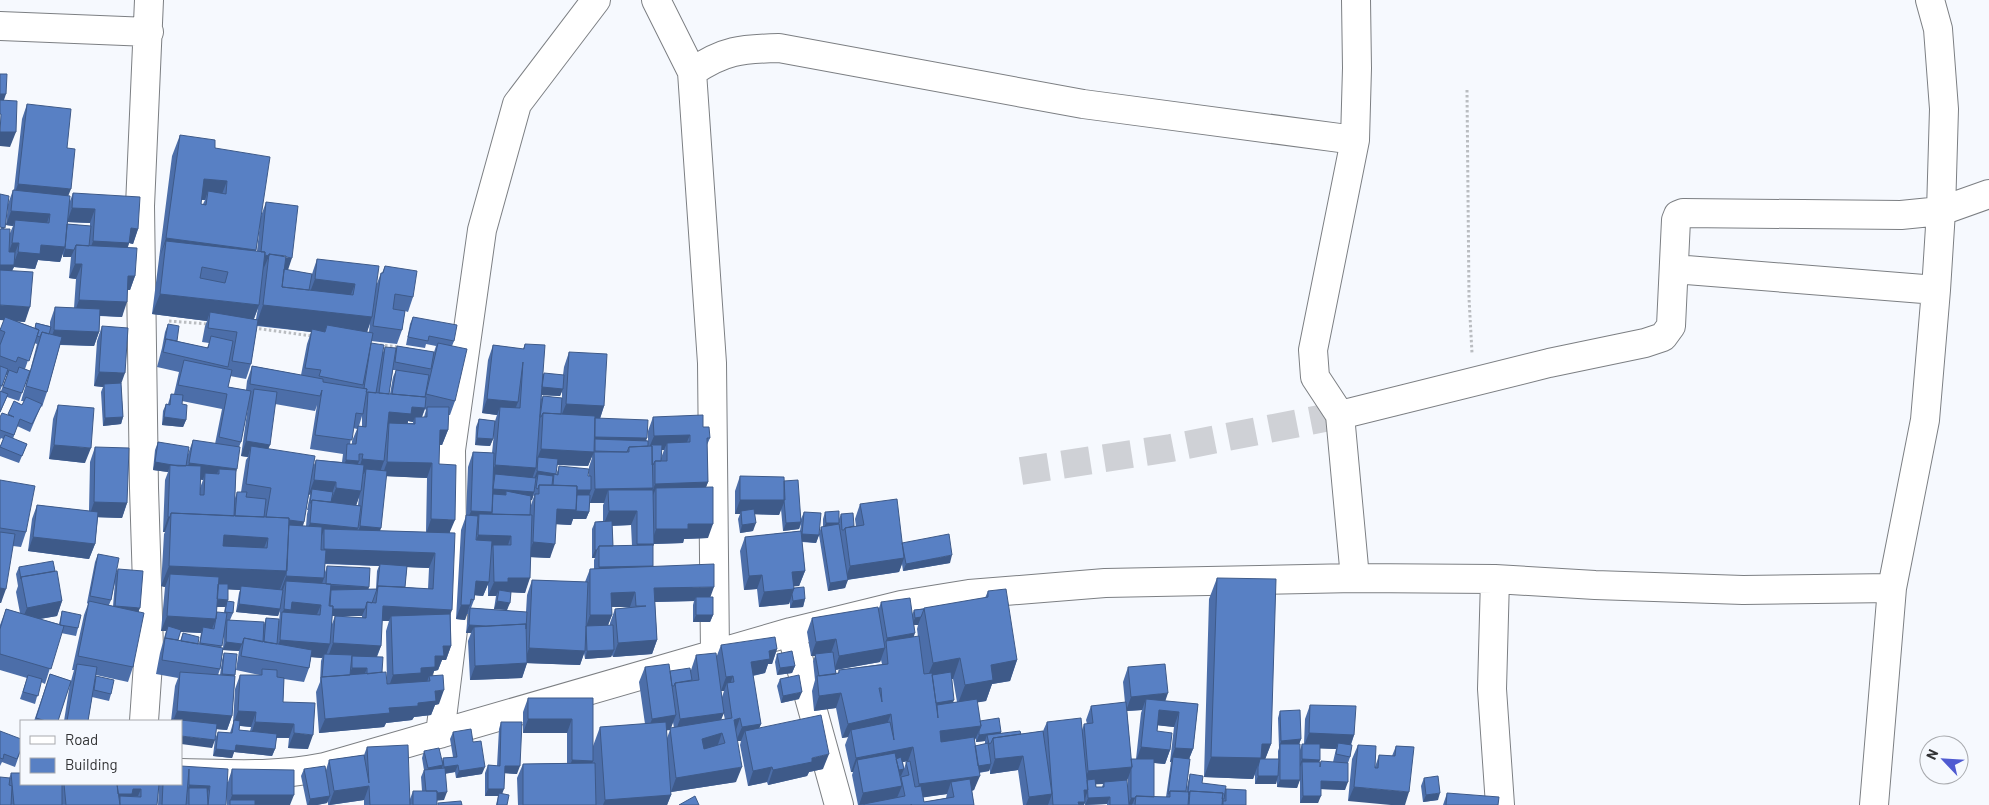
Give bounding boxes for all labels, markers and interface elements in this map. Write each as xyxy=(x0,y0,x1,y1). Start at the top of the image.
legend xyxy=(20,720,182,785)
text: Road xyxy=(65,730,98,748)
north arrow xyxy=(1919,735,1969,785)
text: N xyxy=(1922,746,1941,762)
text: Building xyxy=(65,755,118,773)

